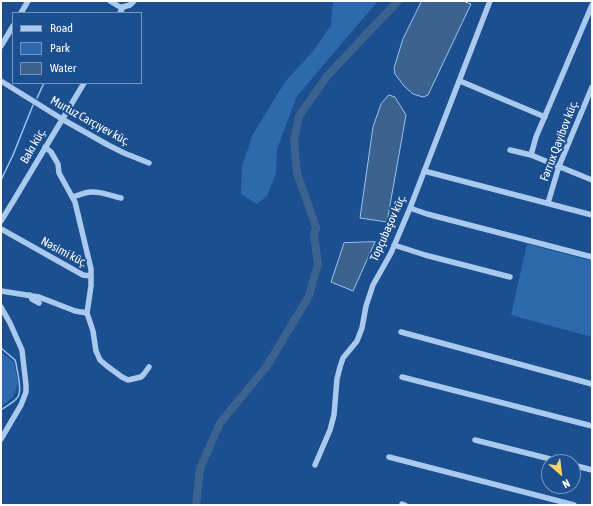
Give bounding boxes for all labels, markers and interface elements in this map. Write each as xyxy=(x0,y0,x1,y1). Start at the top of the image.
legend xyxy=(12,12,142,84)
text: Road xyxy=(50,21,73,35)
text: Park xyxy=(50,41,70,55)
text: Water xyxy=(50,61,76,75)
street label: Murtuz Carçıyev küç. xyxy=(48,93,132,149)
street label: Fərrux Qayibov küç. xyxy=(537,99,581,183)
street label: Bakı küç. xyxy=(17,126,49,166)
street label: Topçubaşov küç. xyxy=(367,192,409,264)
street label: Nəsimi küç. xyxy=(38,234,90,270)
north arrow xyxy=(541,454,581,494)
text: N xyxy=(560,477,572,491)

